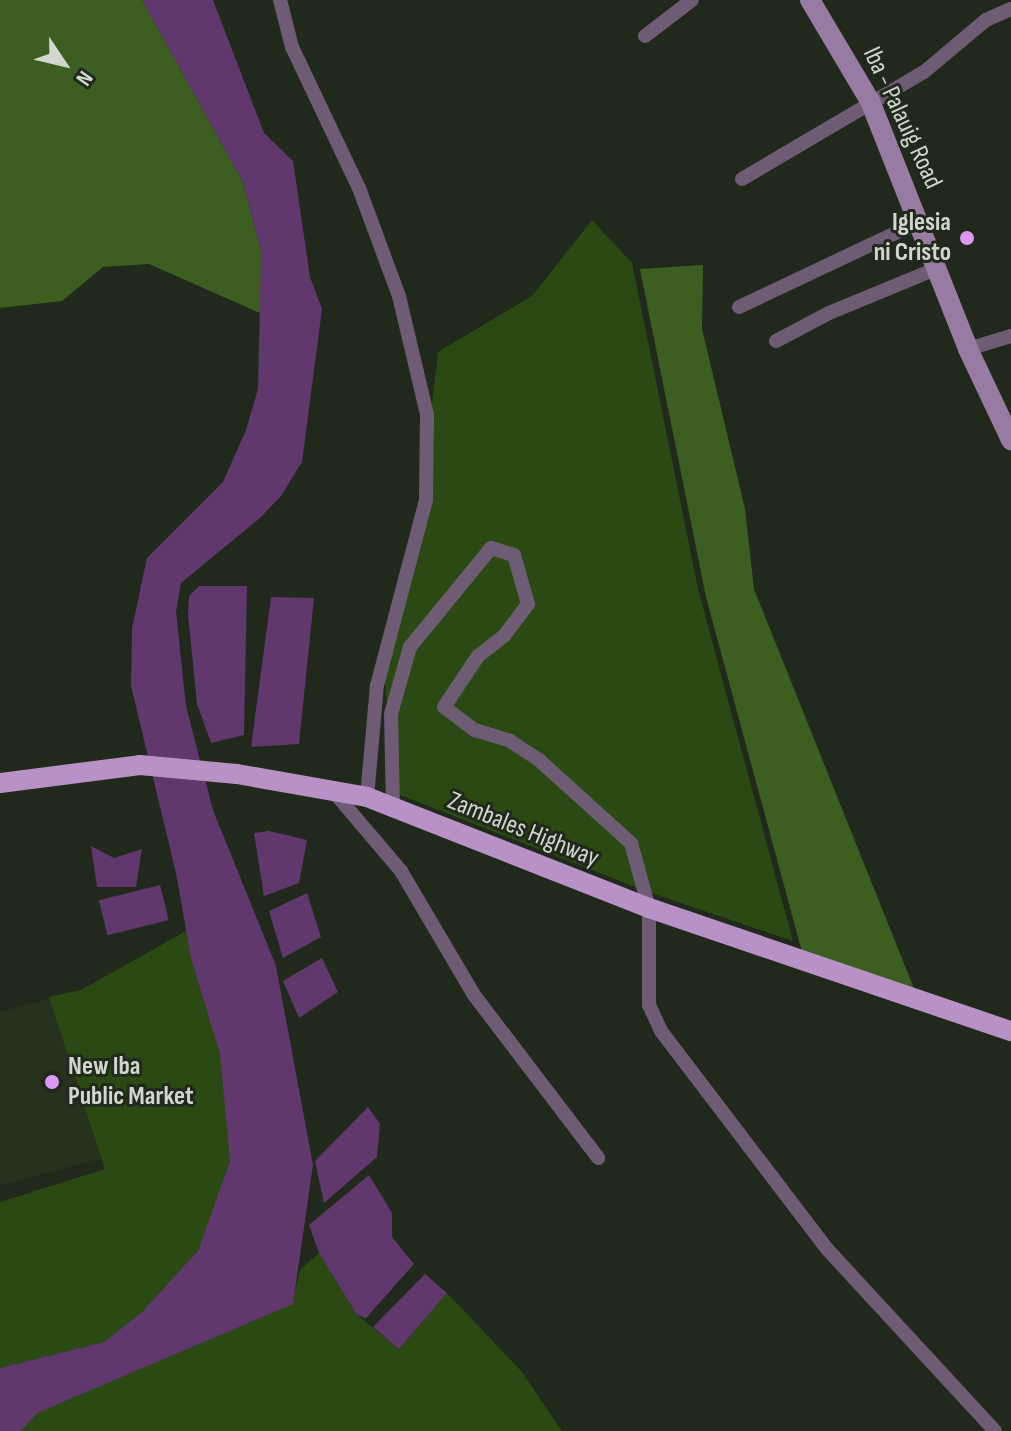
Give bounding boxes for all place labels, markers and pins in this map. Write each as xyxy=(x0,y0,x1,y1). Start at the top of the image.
place label: Iglesia ni Cristo xyxy=(874,207,951,268)
marker: Iglesia ni Cristo xyxy=(958,229,976,247)
place label: New Iba Public Market xyxy=(68,1051,194,1112)
marker: New Iba Public Market xyxy=(43,1073,61,1091)

